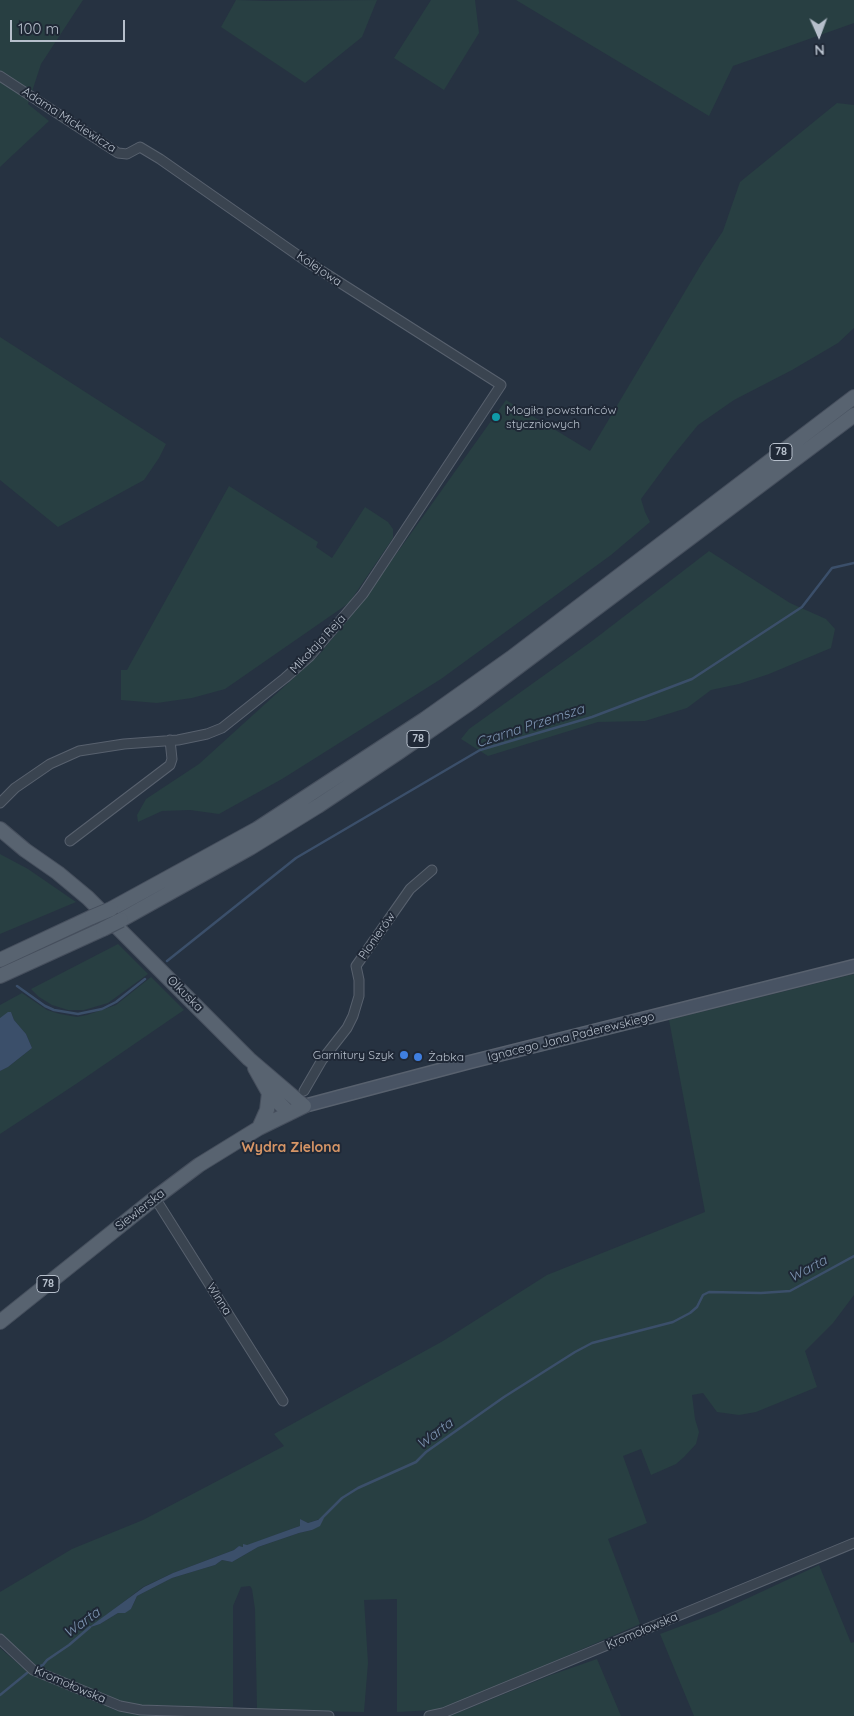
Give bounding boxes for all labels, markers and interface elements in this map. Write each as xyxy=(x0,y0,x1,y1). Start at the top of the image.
scale bar xyxy=(12,10,128,42)
north arrow xyxy=(794,10,844,60)
text: 100 m xyxy=(18,19,59,38)
text: N xyxy=(814,41,825,59)
street label: Adama Mickiewicza xyxy=(19,84,119,156)
street label: Kolejowa xyxy=(294,249,344,289)
place label: Mogiła powstańców styczniowych xyxy=(506,403,616,431)
marker: Mogiła powstańców styczniowych xyxy=(490,411,502,423)
road number: 78 xyxy=(770,444,792,461)
street label: Mikołaja Reja xyxy=(287,612,349,676)
water label: Czarna Przemsza xyxy=(474,701,586,751)
road number: 78 xyxy=(407,731,429,748)
street label: Pionierów xyxy=(356,910,398,962)
street label: Olkuska xyxy=(164,973,206,1015)
street label: Ignacego Jana Paderewskiego xyxy=(486,1009,656,1065)
place label: Garnitury Szyk xyxy=(313,1048,394,1062)
marker: Garnitury Szyk xyxy=(398,1049,410,1061)
place label: Żabka xyxy=(428,1050,464,1064)
marker: Żabka xyxy=(412,1051,424,1063)
district label: Wydra Zielona xyxy=(242,1140,340,1156)
street label: Siewierska xyxy=(113,1186,167,1234)
water label: Warta xyxy=(786,1252,830,1286)
road number: 78 xyxy=(37,1276,59,1292)
street label: Winna xyxy=(204,1280,234,1318)
water label: Warta xyxy=(414,1415,456,1453)
water label: Warta xyxy=(61,1604,103,1642)
street label: Kromołowska xyxy=(604,1610,680,1652)
street label: Kromołowska xyxy=(32,1664,108,1706)

